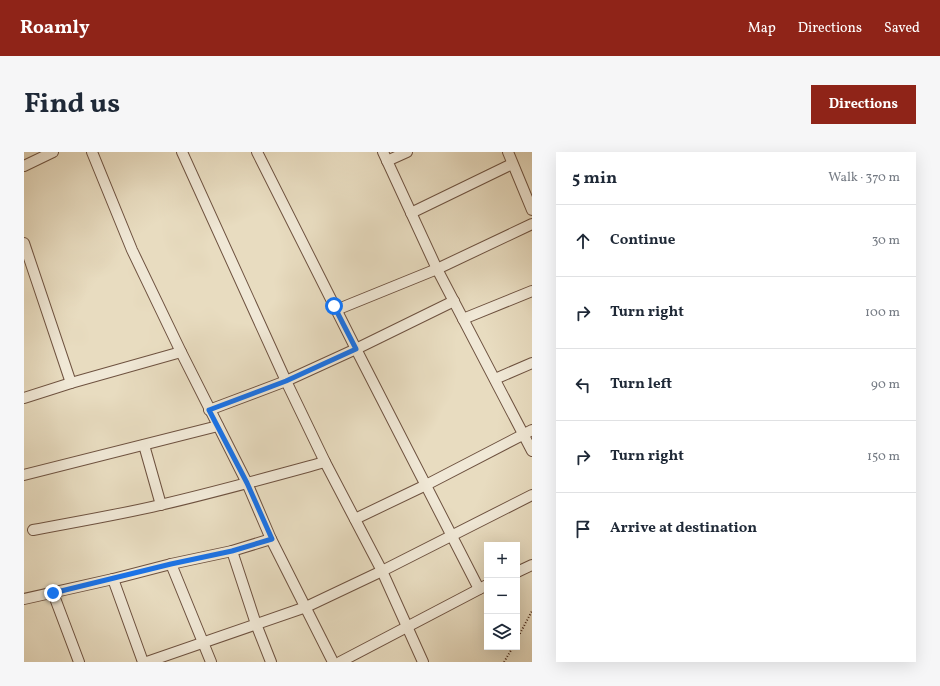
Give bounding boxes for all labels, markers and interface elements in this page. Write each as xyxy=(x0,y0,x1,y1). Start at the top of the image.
text: Roamly xyxy=(20,15,90,41)
text: Map xyxy=(748,19,776,38)
text: Directions xyxy=(798,19,862,38)
text: Saved xyxy=(884,19,920,38)
text: Find us xyxy=(24,85,120,124)
button: Directions xyxy=(811,85,916,124)
text: 5 min xyxy=(572,167,617,190)
text: Walk · 370 m xyxy=(828,169,900,187)
icon: ahead xyxy=(572,230,594,252)
text: Continue xyxy=(610,230,675,251)
text: 30 m xyxy=(872,232,900,250)
route start xyxy=(325,297,343,315)
icon: right xyxy=(572,302,594,324)
text: Turn right xyxy=(610,302,684,323)
text: 100 m xyxy=(865,304,900,322)
icon: left xyxy=(572,374,594,396)
text: Turn left xyxy=(610,374,672,395)
text: 90 m xyxy=(871,376,900,394)
icon: right xyxy=(572,446,594,468)
text: Turn right xyxy=(610,446,684,467)
text: 150 m xyxy=(867,448,900,466)
icon: arrive xyxy=(572,518,594,540)
text: Arrive at destination xyxy=(610,518,757,539)
map controls xyxy=(484,542,520,650)
button: + xyxy=(484,542,520,578)
button: − xyxy=(484,578,520,614)
route end xyxy=(44,584,62,602)
button: layers xyxy=(484,614,520,650)

